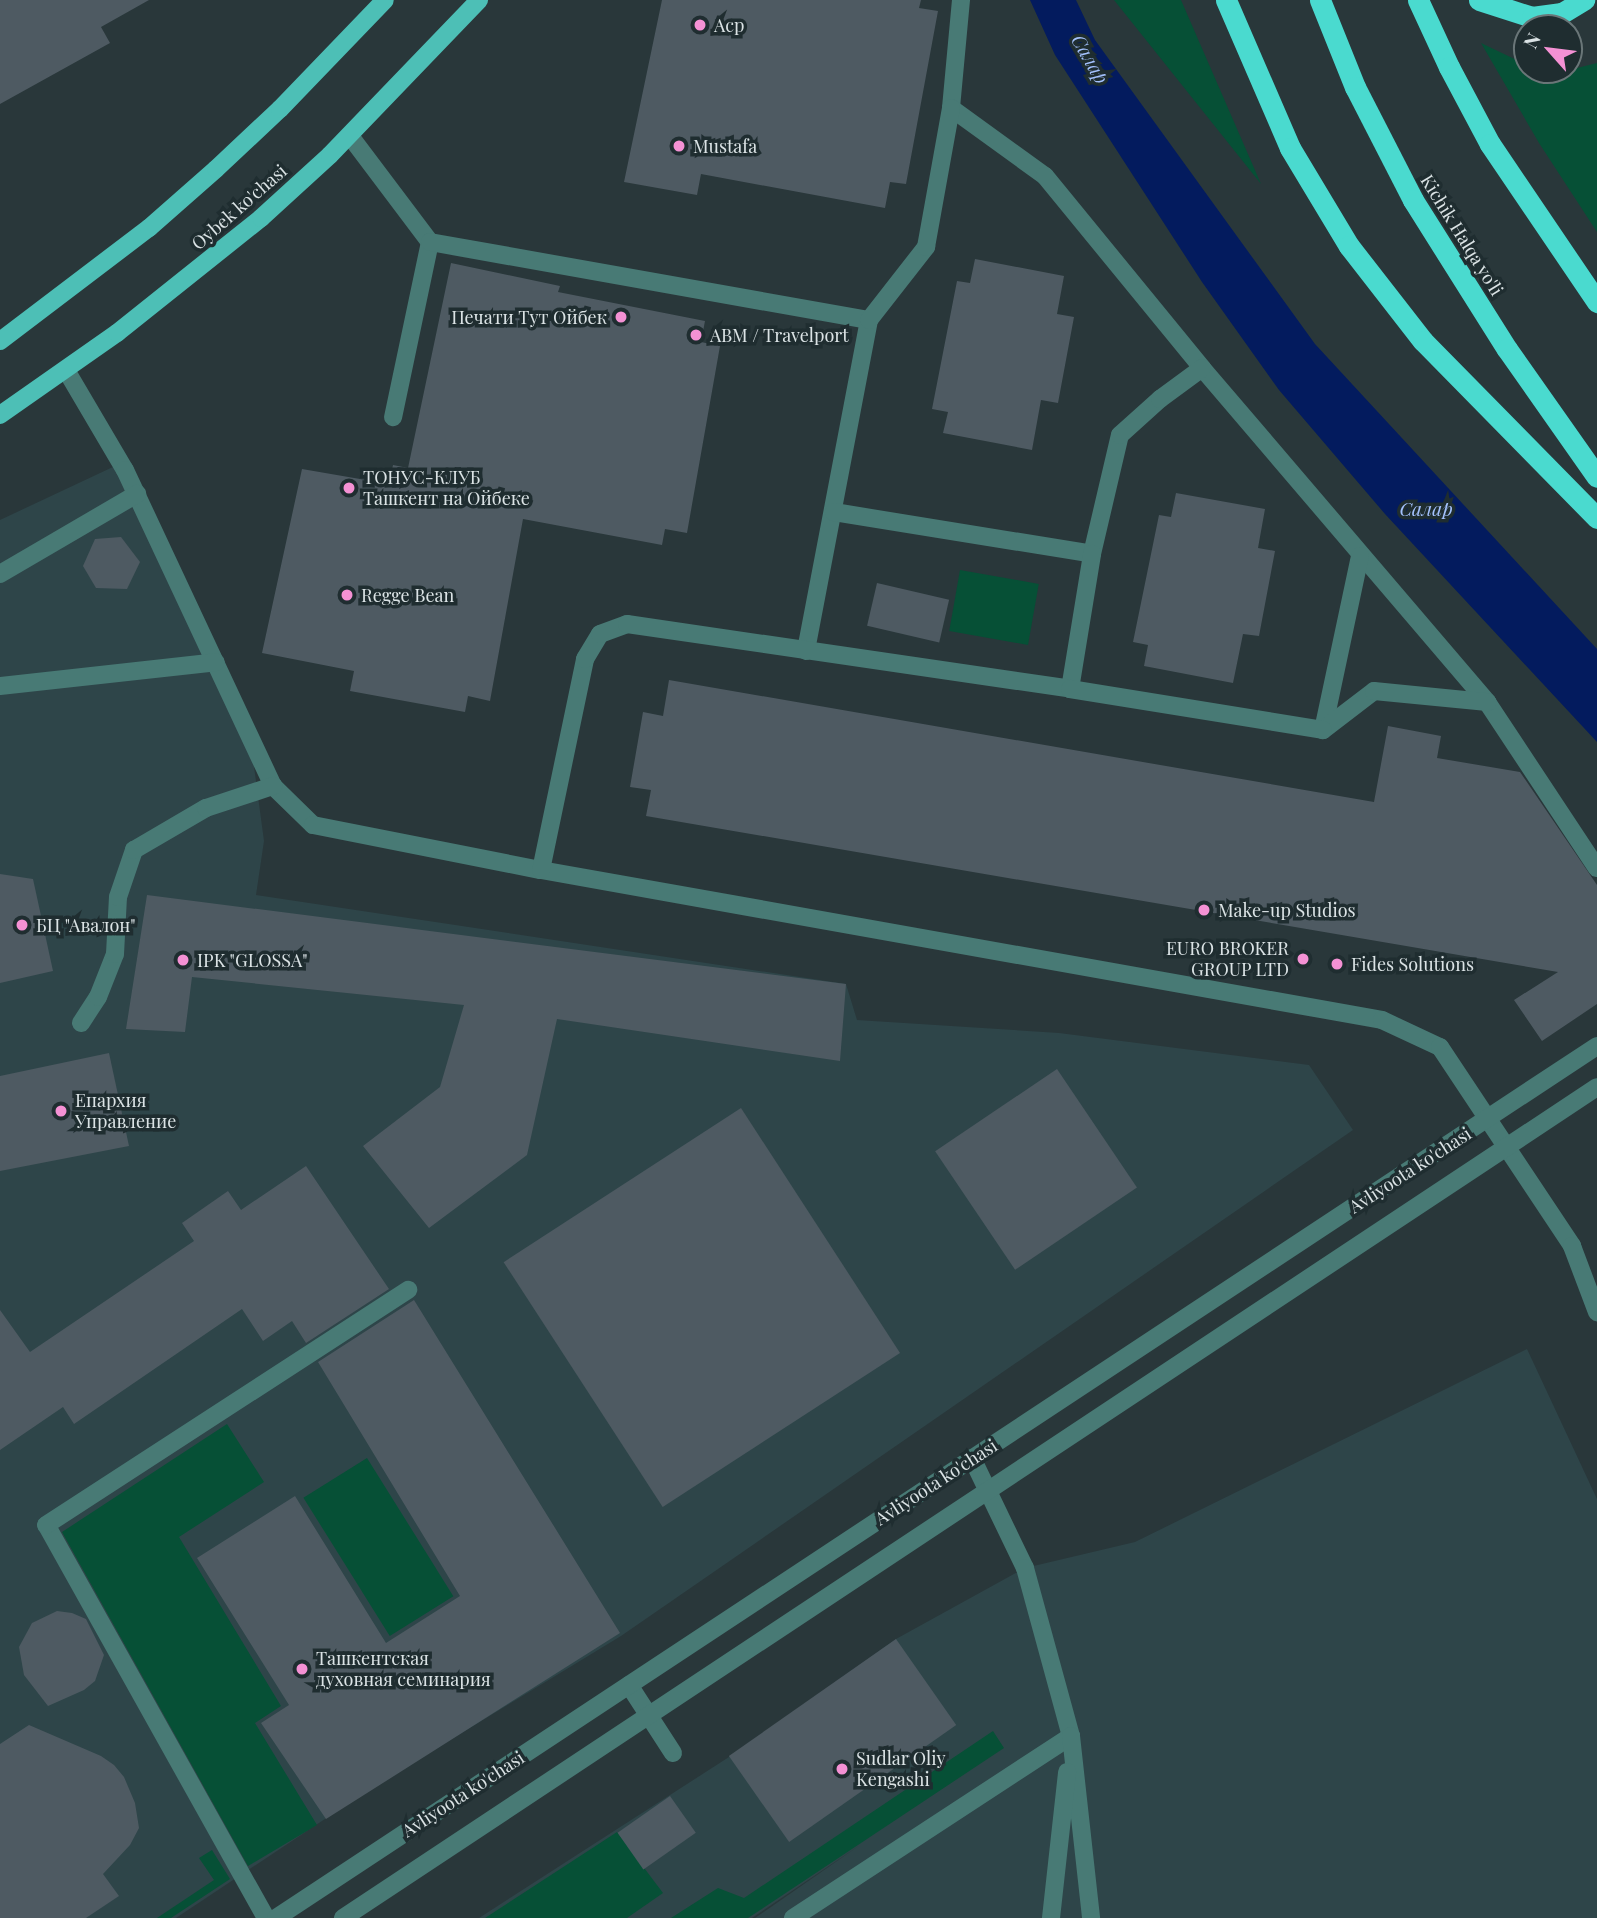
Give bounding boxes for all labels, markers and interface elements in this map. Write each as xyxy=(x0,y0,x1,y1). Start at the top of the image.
place label: Аср xyxy=(714,14,744,36)
north arrow xyxy=(1513,14,1583,84)
marker: Аср xyxy=(692,17,708,33)
text: N xyxy=(1517,28,1546,52)
water label: Салар xyxy=(1067,30,1113,88)
place label: Mustafa xyxy=(693,135,757,157)
marker: Mustafa xyxy=(671,138,687,154)
street label: Oybek ko'chasi xyxy=(187,160,291,254)
street label: Kichik Halqa yo'li xyxy=(1416,170,1508,300)
place label: Печати Тут Ойбек xyxy=(451,306,607,328)
marker: Печати Тут Ойбек xyxy=(613,309,629,325)
place label: ABM / Travelport xyxy=(710,324,849,346)
marker: ABM / Travelport xyxy=(688,327,704,343)
place label: ТОНУС-КЛУБ Ташкент на Ойбеке xyxy=(363,467,530,510)
marker: ТОНУС-КЛУБ Ташкент на Ойбеке xyxy=(341,480,357,496)
water label: Салар xyxy=(1399,498,1453,520)
place label: Regge Bean xyxy=(361,584,454,606)
marker: Regge Bean xyxy=(339,587,355,603)
place label: Make-up Studios xyxy=(1218,899,1356,921)
marker: Make-up Studios xyxy=(1196,902,1212,918)
place label: БЦ "Авалон" xyxy=(36,914,136,936)
marker: БЦ "Авалон" xyxy=(14,917,30,933)
place label: EURO BROKER GROUP LTD xyxy=(1166,938,1289,981)
place label: IPK "GLOSSA" xyxy=(197,949,308,971)
marker: EURO BROKER GROUP LTD xyxy=(1295,951,1311,967)
marker: IPK "GLOSSA" xyxy=(175,952,191,968)
place label: Fides Solutions xyxy=(1351,953,1474,975)
marker: Fides Solutions xyxy=(1329,956,1345,972)
place label: Епархия Управление xyxy=(75,1090,176,1132)
marker: Епархия Управление xyxy=(53,1103,69,1119)
street label: Avliyoota ko'chasi xyxy=(1344,1122,1476,1218)
street label: Avliyoota ko'chasi xyxy=(870,1434,1002,1530)
place label: Ташкентская духовная семинария xyxy=(316,1648,491,1690)
marker: Ташкентская духовная семинария xyxy=(294,1661,310,1677)
street label: Avliyoota ko'chasi xyxy=(397,1746,529,1842)
place label: Sudlar Oliy Kengashi xyxy=(856,1748,946,1790)
marker: Sudlar Oliy Kengashi xyxy=(834,1761,850,1777)

